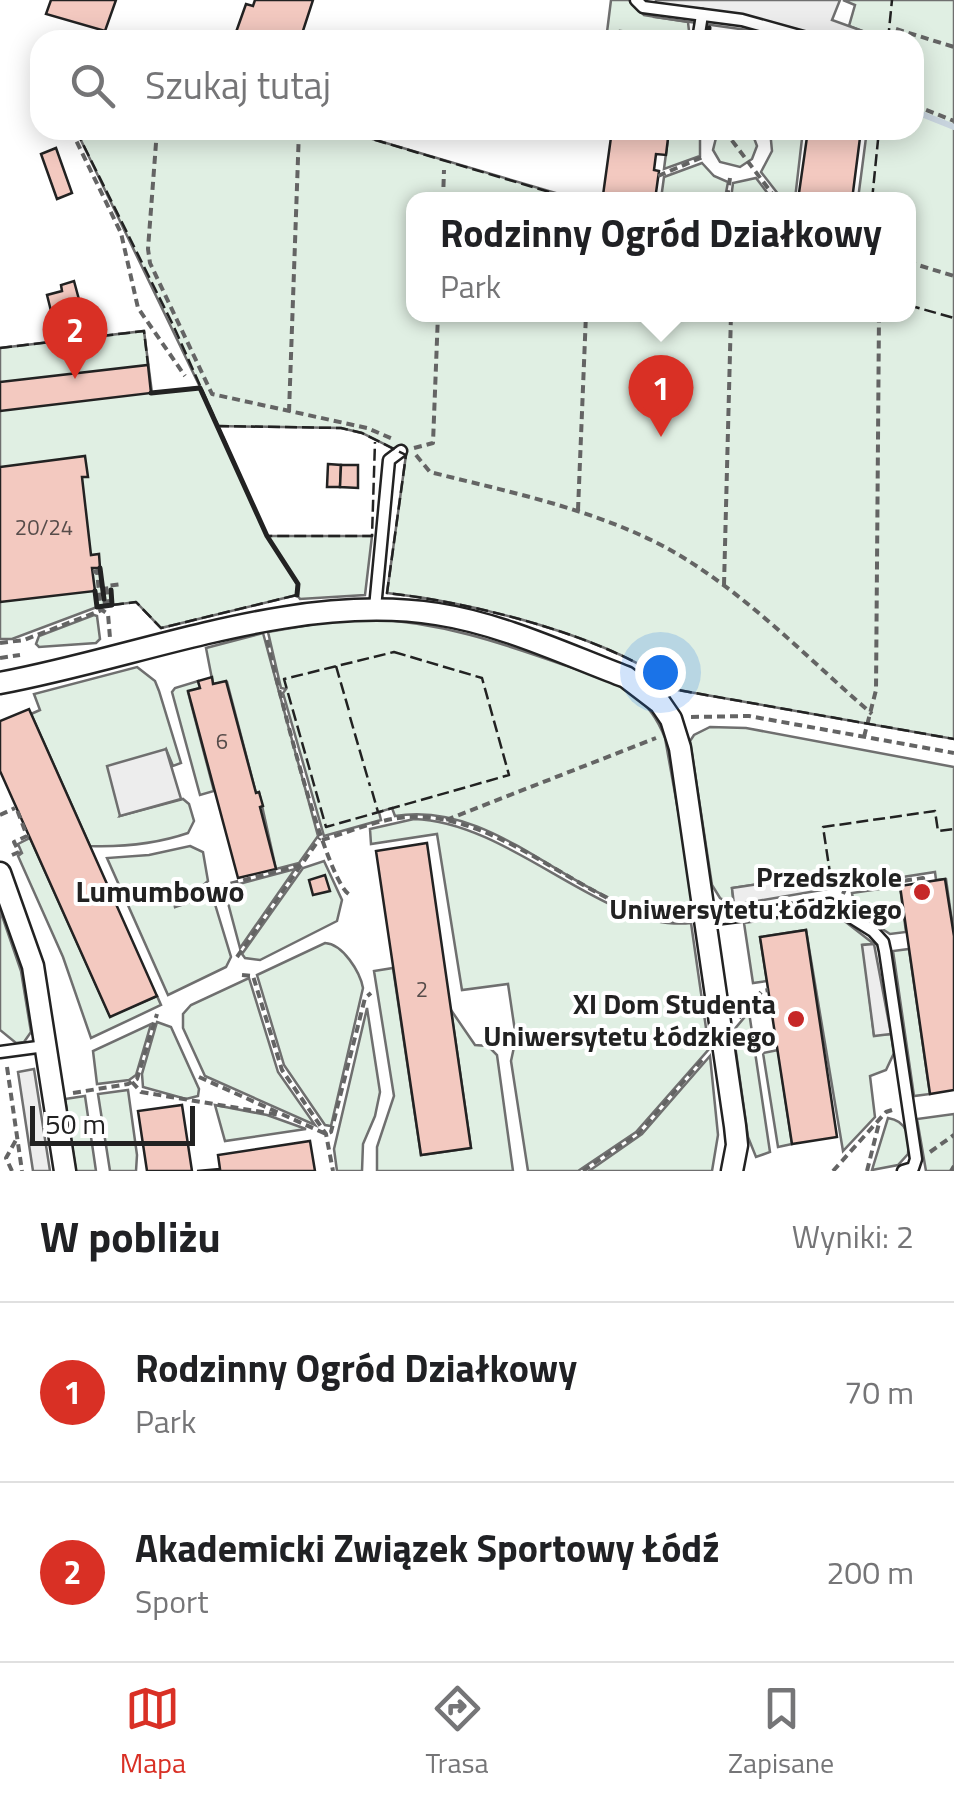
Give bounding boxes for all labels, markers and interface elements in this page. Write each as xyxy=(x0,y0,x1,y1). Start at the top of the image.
search box xyxy=(30,30,924,140)
text: Szukaj tutaj xyxy=(145,56,331,114)
icon: search xyxy=(65,58,120,113)
popup xyxy=(406,192,916,322)
text: Rodzinny Ogród Działkowy xyxy=(440,204,882,262)
text: Park xyxy=(440,262,501,310)
pin: 2 xyxy=(42,296,108,379)
pin: 1 xyxy=(628,354,694,437)
house number: 20/24 xyxy=(15,510,73,544)
your location xyxy=(635,647,686,698)
house number: 6 xyxy=(216,724,228,758)
place label: Przedszkole Uniwersytetu Łódzkiego xyxy=(609,855,902,930)
district label: Lumumbowo xyxy=(75,868,245,914)
marker: Przedszkole Uniwersytetu Łódzkiego xyxy=(911,881,933,903)
house number: 2 xyxy=(416,972,428,1006)
place label: XI Dom Studenta Uniwersytetu Łódzkiego xyxy=(483,982,776,1057)
marker: XI Dom Studenta Uniwersytetu Łódzkiego xyxy=(785,1008,807,1030)
scale bar xyxy=(30,1101,195,1146)
text: 50 m xyxy=(45,1102,106,1145)
text: W pobliżu xyxy=(40,1204,221,1268)
text: Wyniki: 2 xyxy=(792,1212,914,1260)
text: Rodzinny Ogród Działkowy xyxy=(135,1339,577,1397)
text: 1 xyxy=(64,1368,81,1416)
text: 70 m xyxy=(844,1368,914,1416)
text: Park xyxy=(135,1397,196,1445)
text: Akademicki Związek Sportowy Łódź xyxy=(135,1519,719,1577)
text: 2 xyxy=(64,1548,81,1596)
text: 200 m xyxy=(826,1548,914,1596)
text: Sport xyxy=(135,1577,208,1625)
tab: Mapa xyxy=(120,1681,186,1784)
tab: Trasa xyxy=(426,1681,489,1784)
tab: Zapisane xyxy=(728,1681,834,1784)

